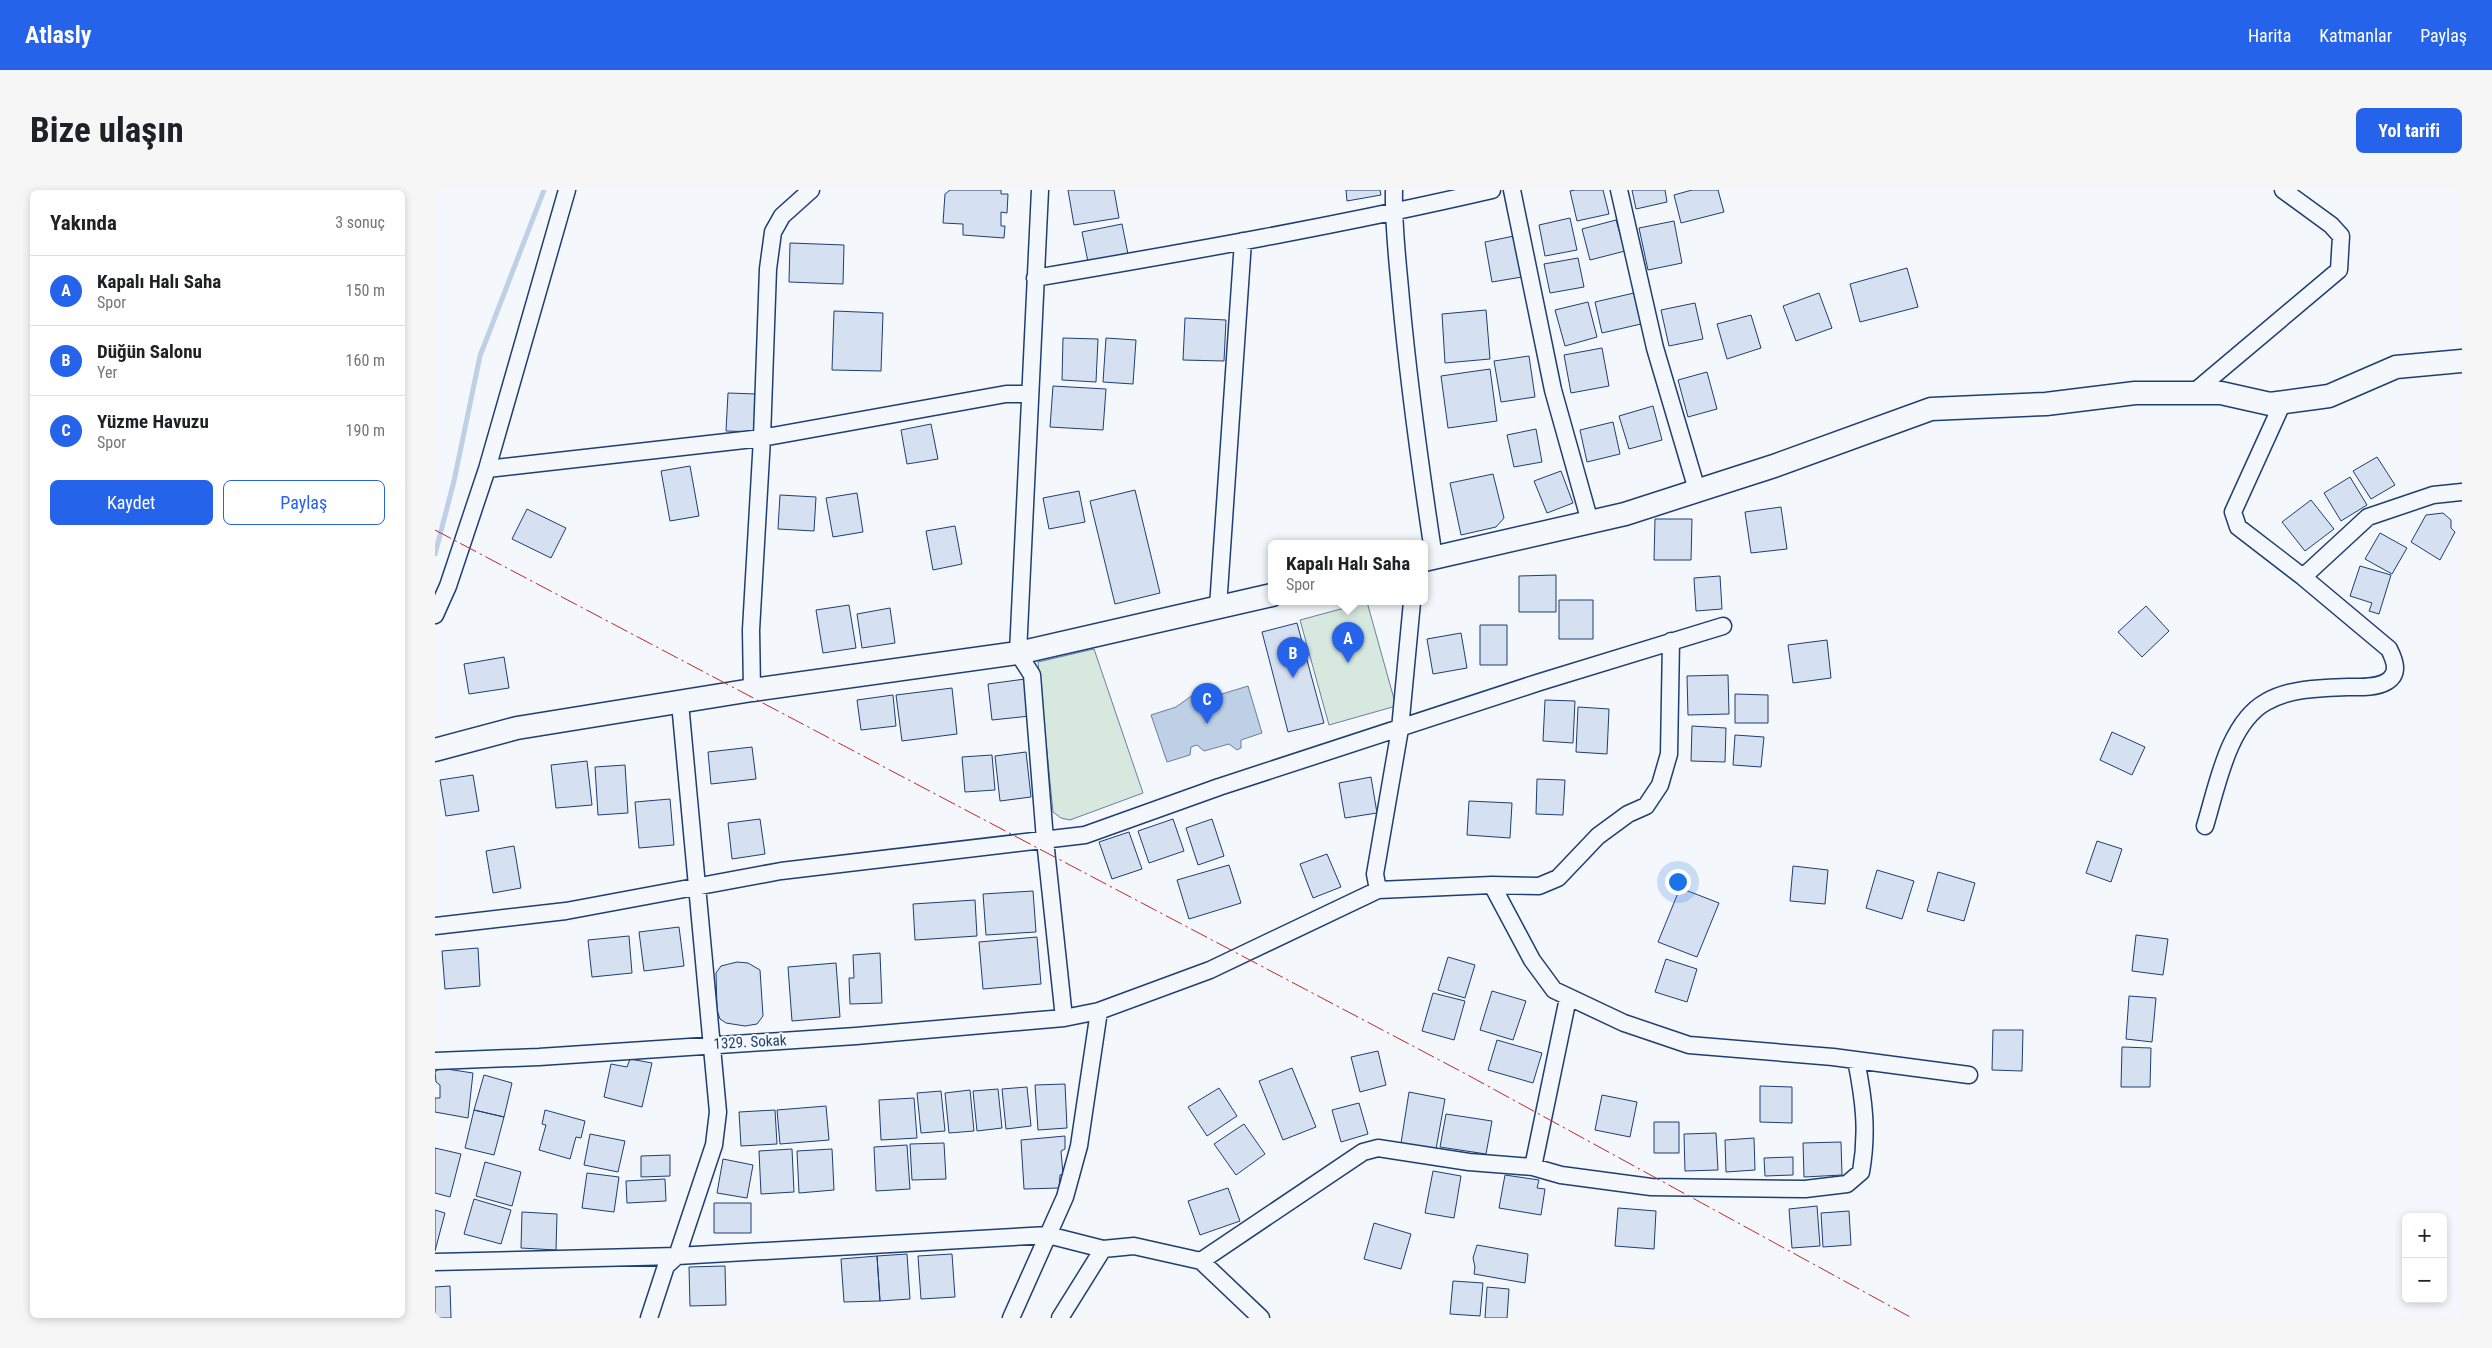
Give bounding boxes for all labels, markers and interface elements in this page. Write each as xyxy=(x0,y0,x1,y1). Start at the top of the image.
text: Atlasly xyxy=(25,21,91,49)
text: Harita xyxy=(2248,25,2291,46)
text: Katmanlar xyxy=(2319,25,2392,46)
text: Paylaş xyxy=(2420,25,2467,46)
button: Yol tarifi xyxy=(2356,108,2462,153)
text: Bize ulaşın xyxy=(30,110,184,151)
text: Yakında xyxy=(50,211,117,235)
text: 3 sonuç xyxy=(335,213,385,232)
text: Kapalı Halı Saha xyxy=(97,270,221,293)
text: A xyxy=(61,281,71,300)
text: 150 m xyxy=(346,281,385,300)
text: Spor xyxy=(97,293,126,312)
text: Düğün Salonu xyxy=(97,340,202,363)
text: B xyxy=(62,351,70,370)
text: 160 m xyxy=(346,351,385,370)
text: Yer xyxy=(97,363,117,382)
text: Yüzme Havuzu xyxy=(97,410,209,433)
text: C xyxy=(61,421,71,440)
text: 190 m xyxy=(346,421,385,440)
text: Spor xyxy=(97,433,126,452)
button: Kaydet xyxy=(50,480,213,525)
button: Paylaş xyxy=(223,480,385,525)
popup xyxy=(1268,540,1428,605)
text: Kapalı Halı Saha xyxy=(1286,552,1410,575)
text: Spor xyxy=(1286,575,1315,594)
pin: A xyxy=(1332,622,1364,663)
pin: B xyxy=(1277,637,1309,678)
pin: C xyxy=(1191,683,1223,724)
your location xyxy=(1665,869,1691,895)
street label: 1329. Sokak xyxy=(713,1031,787,1053)
map controls xyxy=(2402,1213,2447,1303)
button: + xyxy=(2402,1213,2447,1258)
button: − xyxy=(2402,1258,2447,1303)

